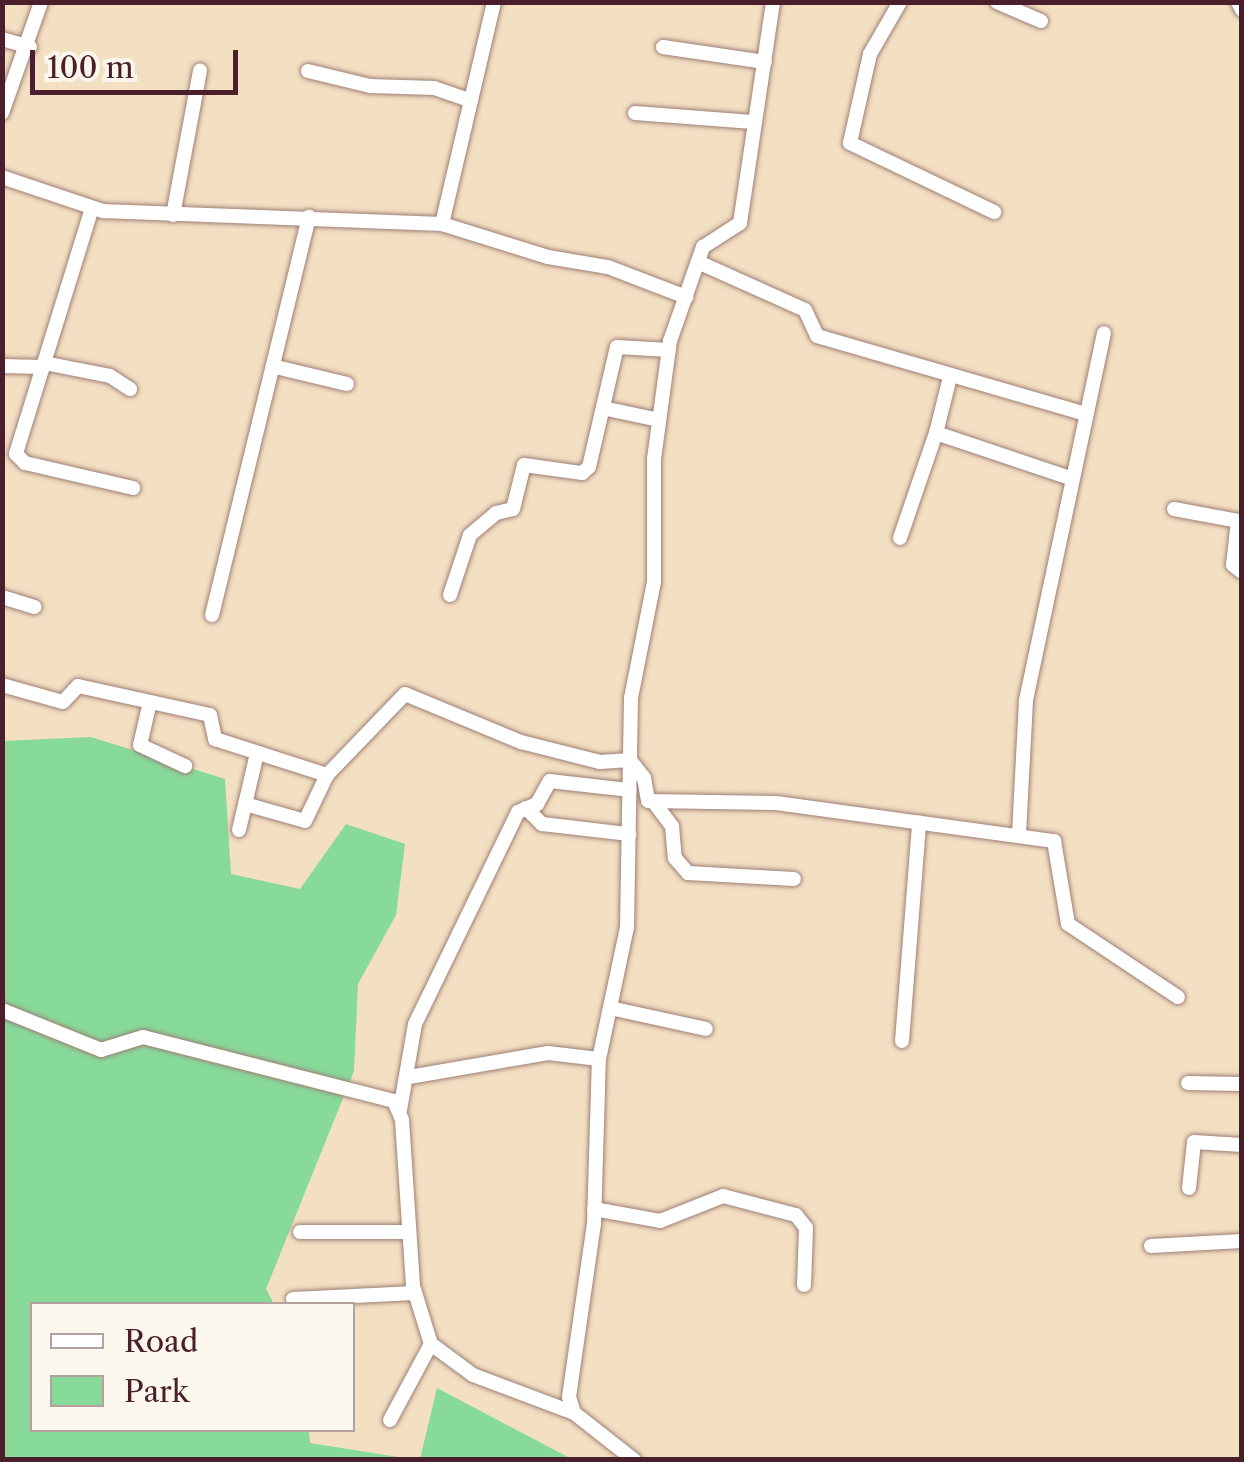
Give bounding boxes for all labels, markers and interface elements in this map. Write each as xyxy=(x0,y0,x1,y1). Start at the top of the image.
scale bar xyxy=(35,30,242,92)
text: 100 m xyxy=(47,49,134,86)
legend xyxy=(30,1302,355,1432)
text: Road xyxy=(124,1323,198,1360)
text: Park xyxy=(124,1373,189,1410)

